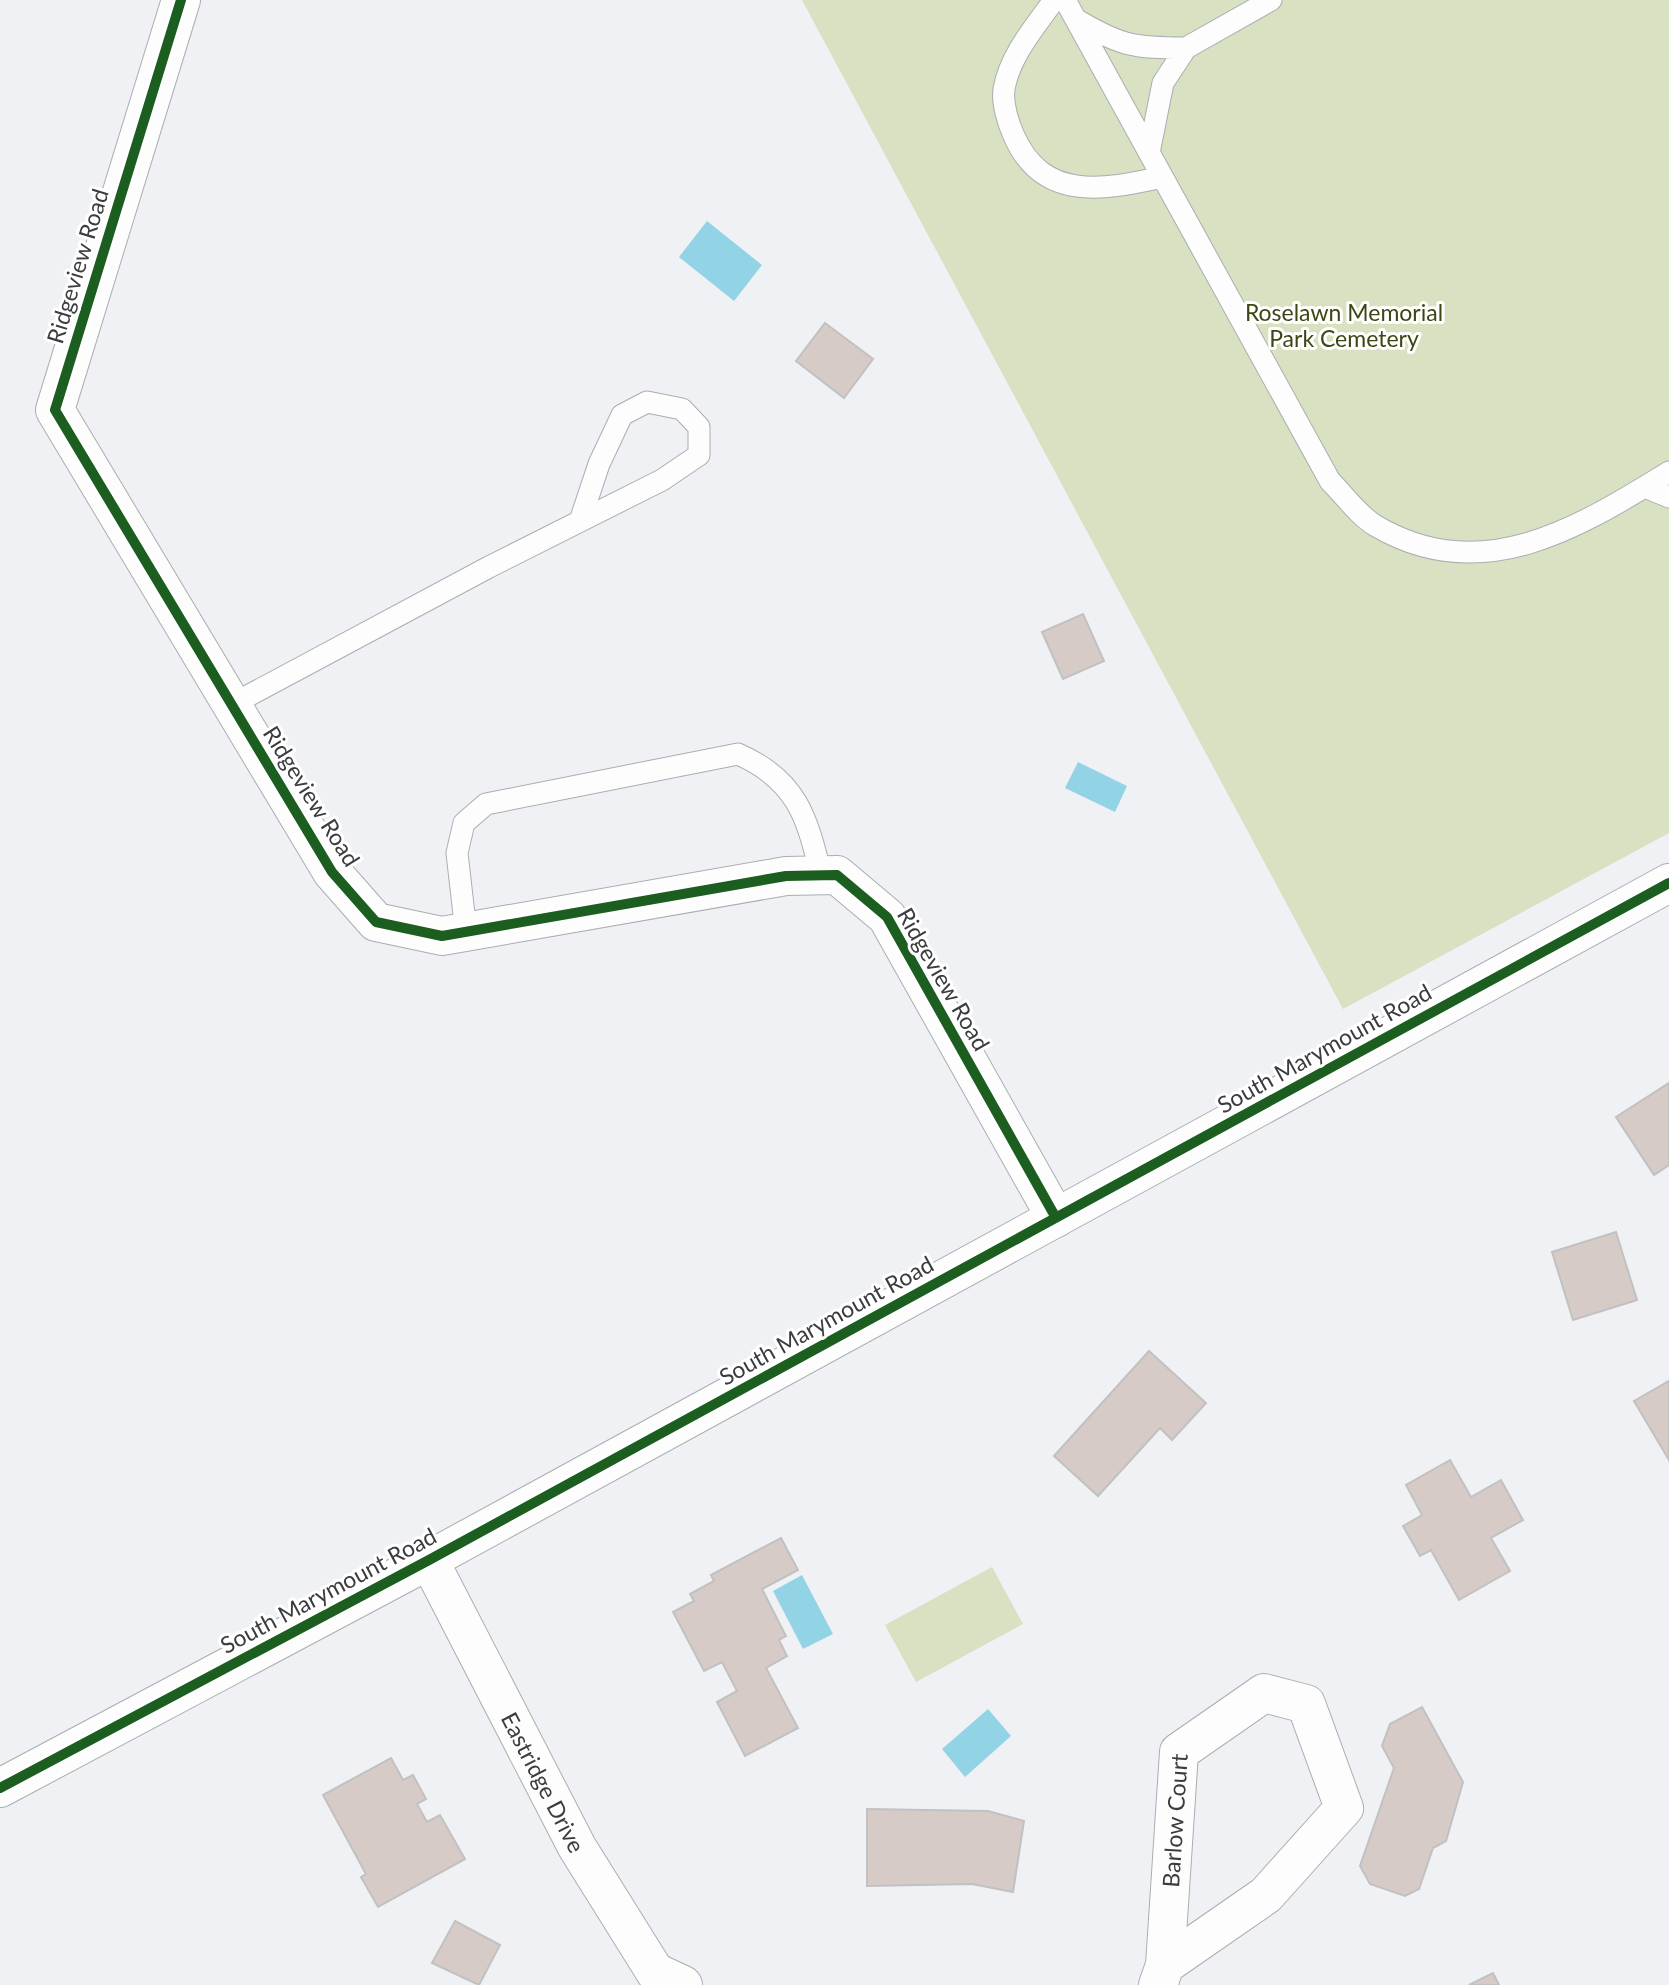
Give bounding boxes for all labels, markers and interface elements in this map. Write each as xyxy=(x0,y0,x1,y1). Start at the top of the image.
street label: Ridgeview Road xyxy=(40,185,114,347)
park label: Roselawn Memorial Park Cemetery xyxy=(1245,298,1443,352)
street label: Ridgeview Road xyxy=(258,721,366,871)
street label: Ridgeview Road xyxy=(892,903,996,1055)
street label: South Marymount Road xyxy=(1212,977,1436,1119)
street label: South Marymount Road xyxy=(714,1249,938,1391)
street label: South Marymount Road xyxy=(215,1521,441,1659)
street label: Eastridge Drive xyxy=(496,1707,591,1857)
street label: Barlow Court xyxy=(1156,1752,1193,1888)

